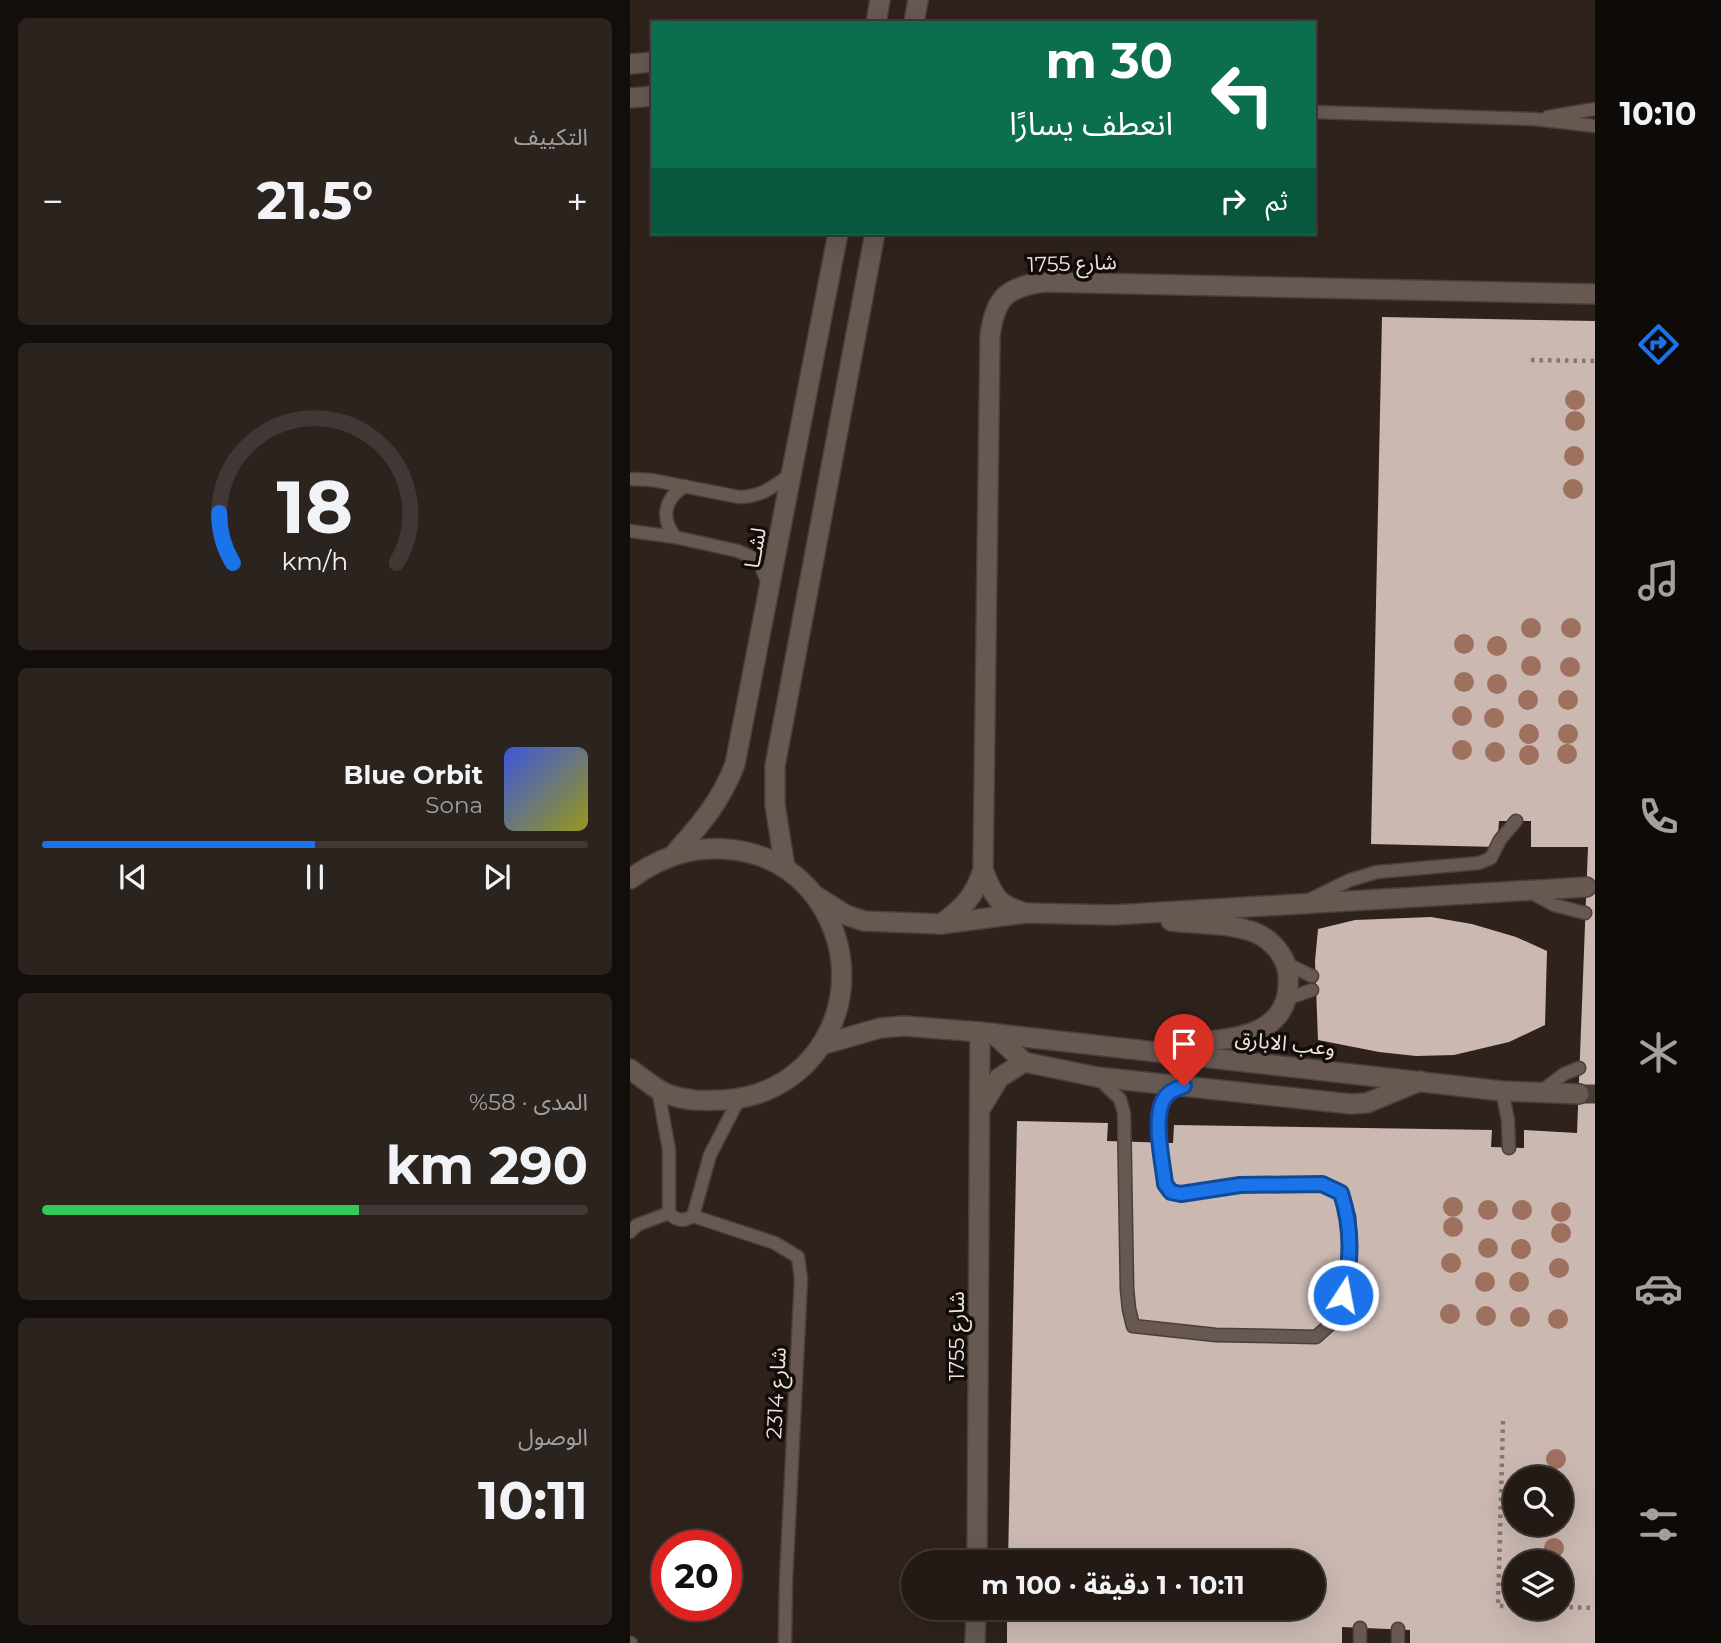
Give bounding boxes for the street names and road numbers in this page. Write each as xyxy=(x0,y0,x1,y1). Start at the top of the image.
street label: شارع 1755 xyxy=(1027,249,1117,280)
street label: لشــا xyxy=(739,526,771,570)
street label: وعب الابارق xyxy=(1234,1025,1336,1061)
street label: شارع 1755 xyxy=(944,1291,972,1381)
street label: شارع 2314 xyxy=(761,1347,794,1440)

